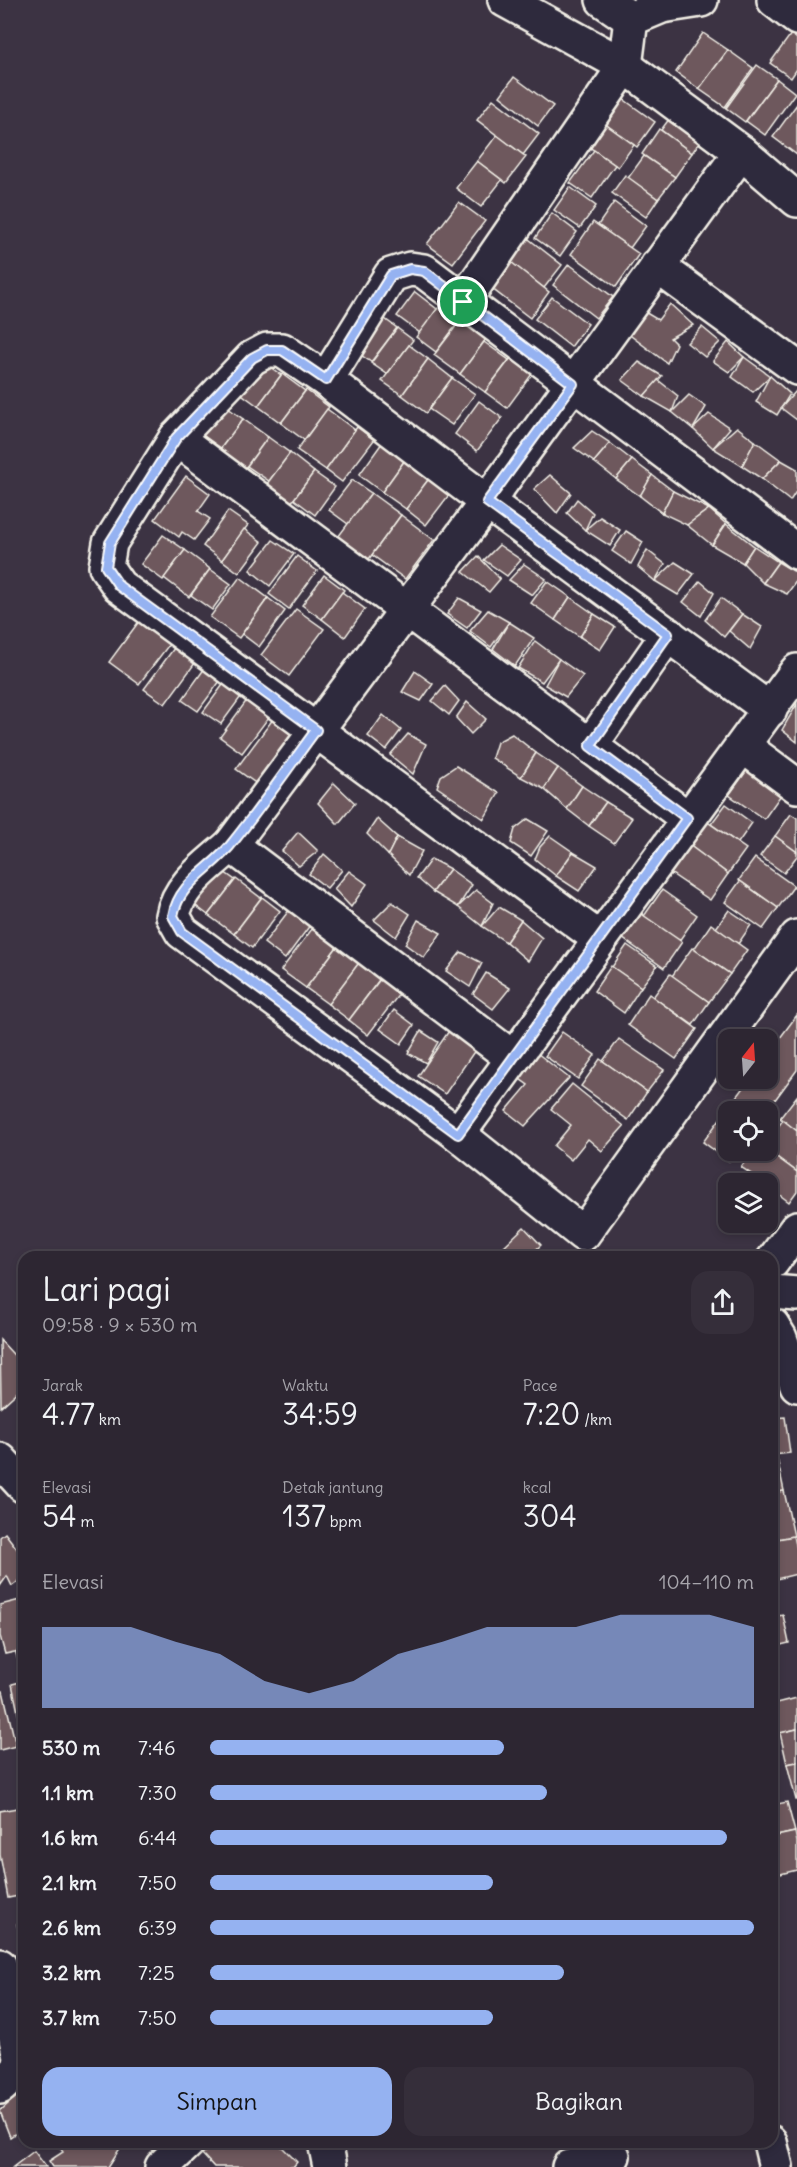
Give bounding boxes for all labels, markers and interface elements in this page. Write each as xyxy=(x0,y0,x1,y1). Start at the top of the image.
pin xyxy=(437,276,488,327)
icon: arrive xyxy=(446,285,479,318)
north arrow xyxy=(718,1029,778,1089)
map controls xyxy=(718,1029,778,1233)
button: locate xyxy=(718,1101,778,1161)
button: layers xyxy=(718,1173,778,1233)
text: Lari pagi xyxy=(42,1268,171,1310)
button: share xyxy=(691,1271,754,1334)
text: 09:58 · 9 × 530 m xyxy=(42,1312,198,1337)
text: Jarak xyxy=(42,1375,83,1395)
text: Waktu xyxy=(282,1375,328,1395)
text: Pace xyxy=(523,1375,557,1395)
text: 4.77 xyxy=(42,1395,95,1433)
text: 34:59 xyxy=(282,1395,358,1433)
text: 7:20 xyxy=(523,1395,580,1433)
text: km xyxy=(95,1409,121,1429)
text: /km xyxy=(580,1409,612,1429)
text: Elevasi xyxy=(42,1477,91,1497)
text: Detak jantung xyxy=(282,1477,384,1497)
text: kcal xyxy=(523,1477,551,1497)
text: 54 xyxy=(42,1497,77,1535)
text: 137 xyxy=(282,1497,326,1535)
text: 304 xyxy=(523,1497,577,1535)
text: m xyxy=(77,1511,94,1531)
text: bpm xyxy=(326,1511,362,1531)
text: Elevasi xyxy=(42,1569,104,1594)
text: 104–110 m xyxy=(659,1569,754,1594)
text: 530 m xyxy=(42,1735,100,1760)
text: 7:46 xyxy=(138,1735,175,1760)
text: 1.1 km xyxy=(42,1780,94,1805)
text: 7:30 xyxy=(138,1780,177,1805)
text: 1.6 km xyxy=(42,1825,98,1850)
text: 6:44 xyxy=(138,1825,177,1850)
text: 2.1 km xyxy=(42,1870,97,1895)
text: 7:50 xyxy=(138,1870,177,1895)
text: 2.6 km xyxy=(42,1915,101,1940)
text: 6:39 xyxy=(138,1915,177,1940)
text: 3.2 km xyxy=(42,1960,101,1985)
text: 7:25 xyxy=(138,1960,175,1985)
text: 3.7 km xyxy=(42,2005,100,2030)
text: 7:50 xyxy=(138,2005,177,2030)
button: Simpan xyxy=(42,2067,392,2136)
button: Bagikan xyxy=(404,2067,754,2136)

